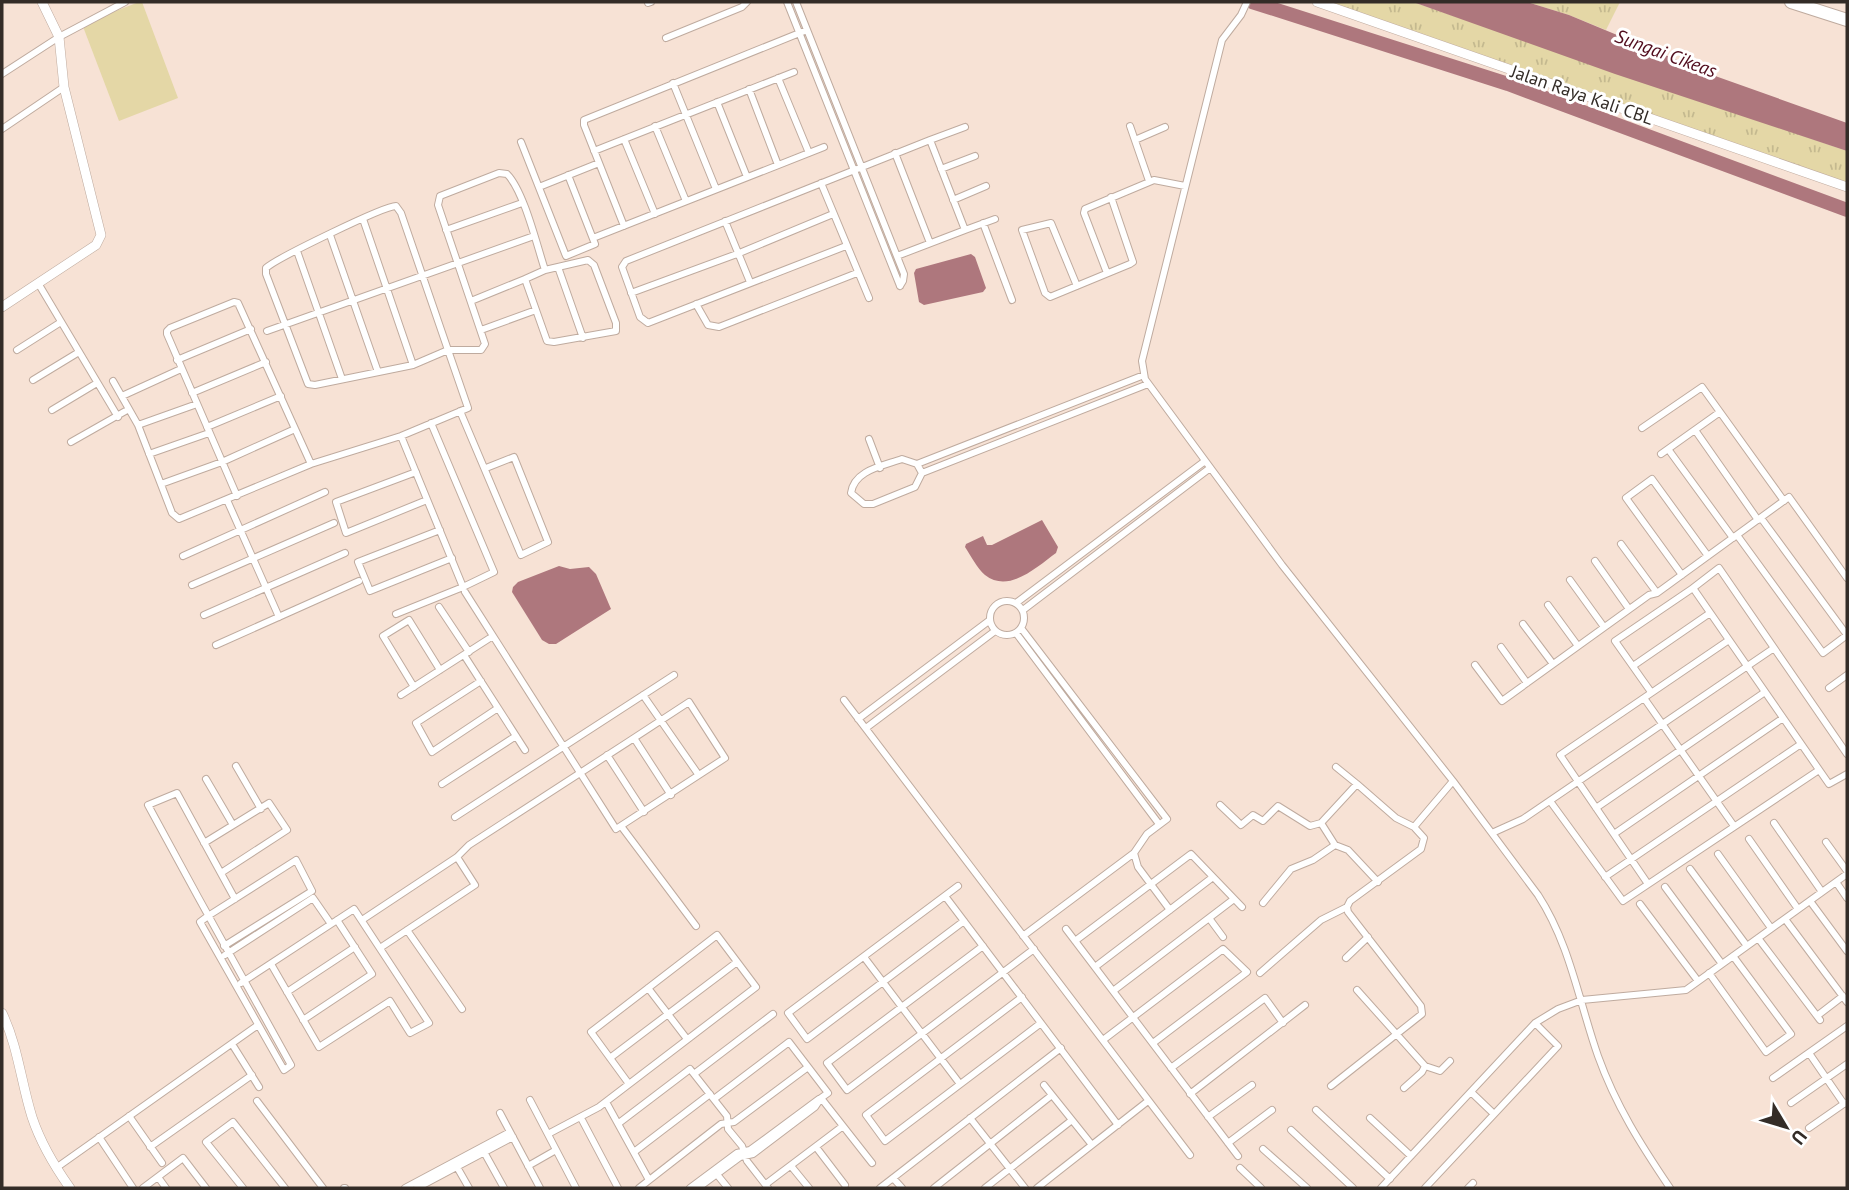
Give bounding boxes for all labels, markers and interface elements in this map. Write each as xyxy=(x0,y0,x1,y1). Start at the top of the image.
water label: Sungai Cikeas xyxy=(1612,24,1721,83)
street label: Jalan Raya Kali CBL xyxy=(1507,59,1656,130)
north arrow xyxy=(1751,1092,1821,1162)
text: U xyxy=(1786,1125,1813,1150)

